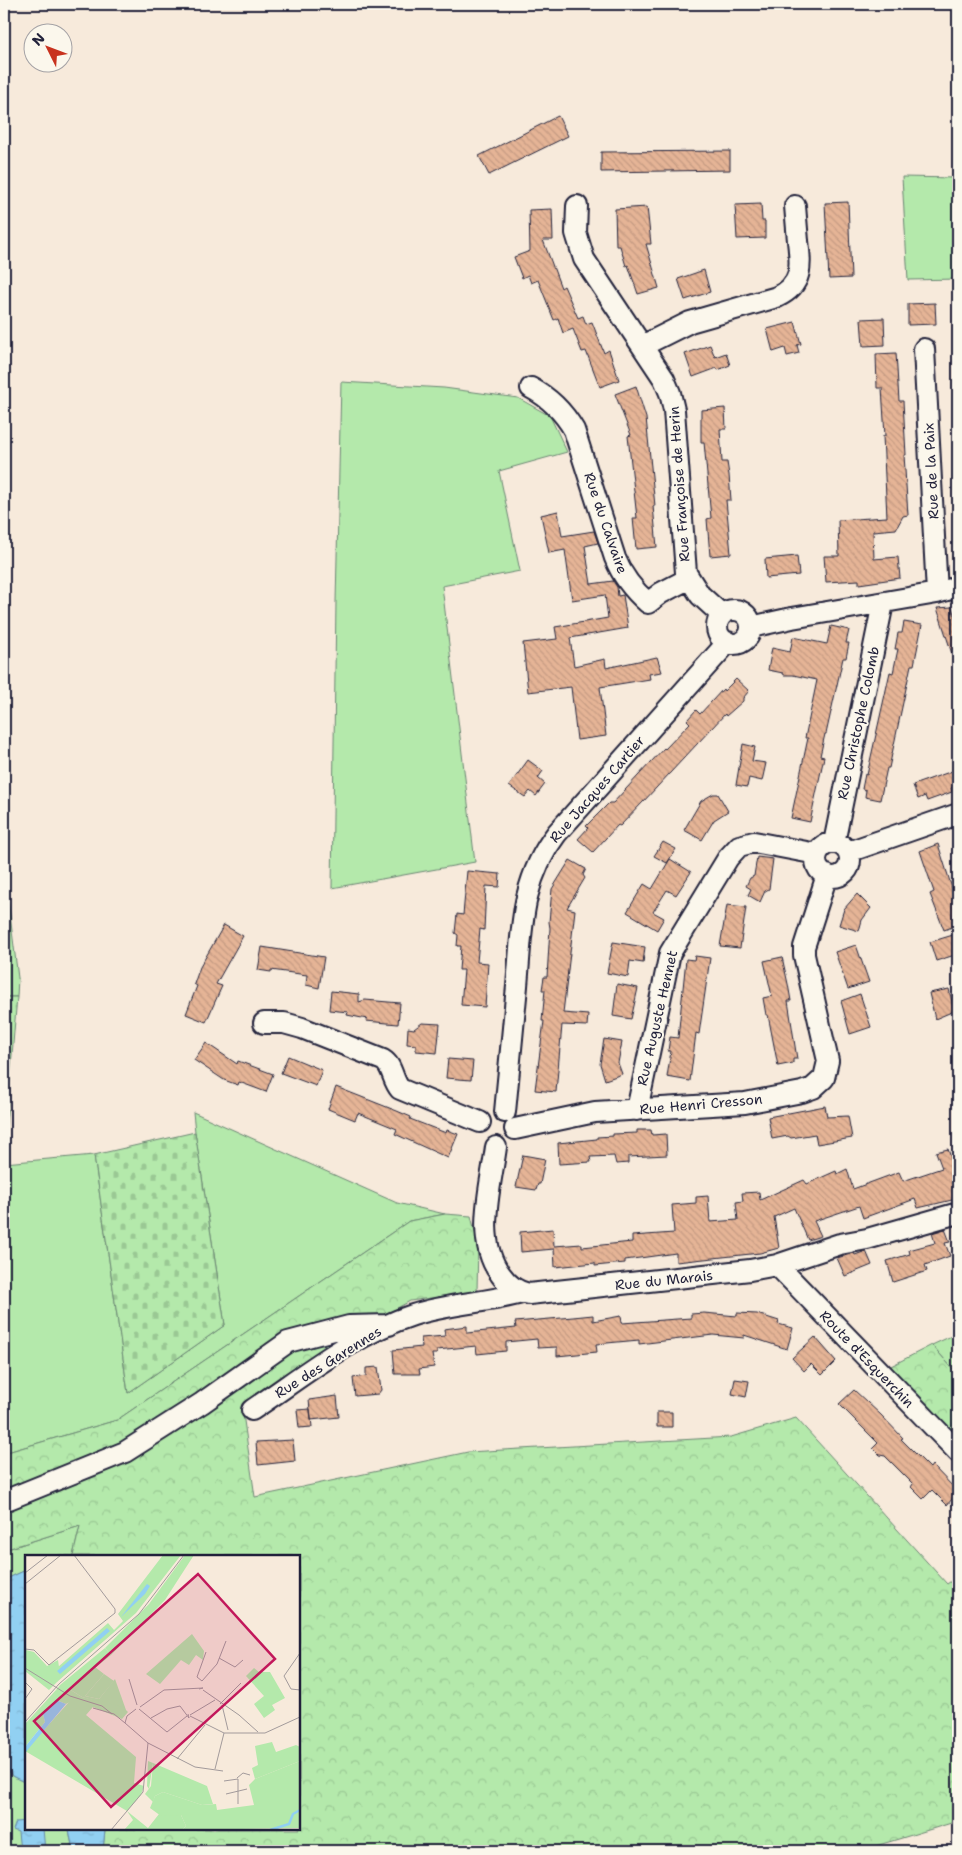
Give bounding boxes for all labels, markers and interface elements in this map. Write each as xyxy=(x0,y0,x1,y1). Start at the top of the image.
north arrow xyxy=(22,22,72,72)
text: N xyxy=(28,29,49,49)
street label: Rue Françoise de Herin xyxy=(665,405,693,562)
street label: Rue de la Paix xyxy=(919,422,943,520)
street label: Rue du Calvaire xyxy=(580,470,632,576)
street label: Rue Christophe Colomb xyxy=(833,645,883,801)
street label: Rue Jacques Cartier xyxy=(546,731,649,846)
street label: Rue Auguste Hennet xyxy=(633,948,681,1088)
street label: Rue Henri Cresson xyxy=(639,1090,764,1118)
street label: Rue du Marais xyxy=(614,1266,714,1294)
street label: Route d'Esquerchin xyxy=(816,1307,918,1412)
street label: Rue des Garennes xyxy=(271,1322,385,1402)
inset map xyxy=(25,1555,300,1830)

